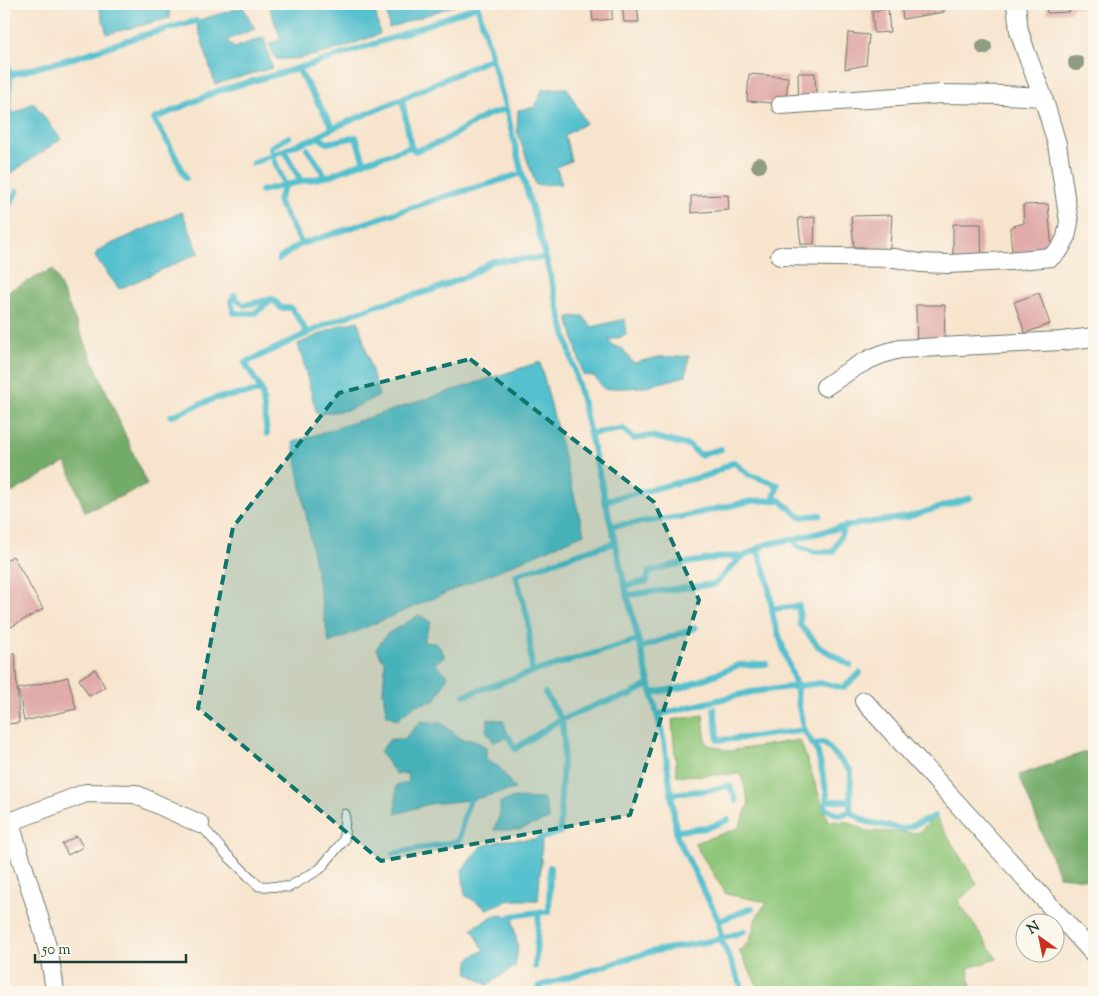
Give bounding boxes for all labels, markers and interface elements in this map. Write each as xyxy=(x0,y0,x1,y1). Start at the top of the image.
north arrow xyxy=(1016,914,1066,964)
text: N xyxy=(1024,917,1044,940)
scale bar xyxy=(35,931,186,963)
text: 50 m xyxy=(41,940,71,961)

